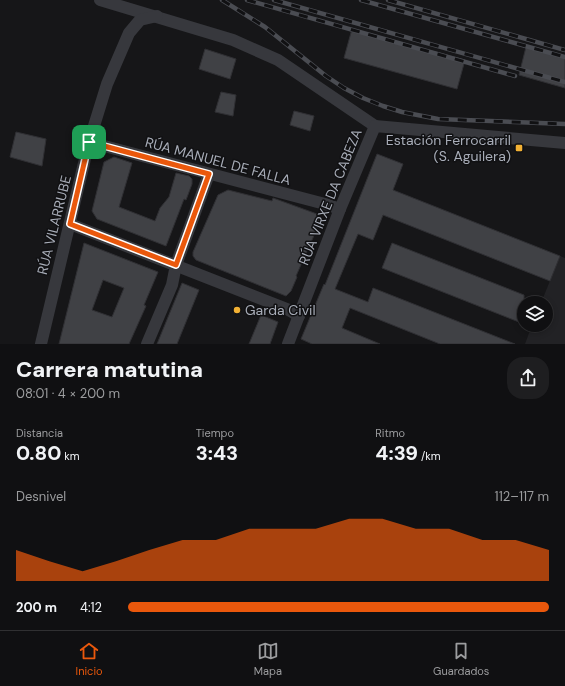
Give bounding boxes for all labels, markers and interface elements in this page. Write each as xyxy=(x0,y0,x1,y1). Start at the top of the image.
pin xyxy=(72,125,106,159)
street label: RÚA VIRXE DA CABEZA xyxy=(294,126,366,268)
icon: arrive xyxy=(78,131,100,153)
place label: Estación Ferrocarril (S. Aguilera) xyxy=(386,131,511,165)
street label: RÚA MANUEL DE FALLA xyxy=(143,133,293,189)
marker: Estación Ferrocarril (S. Aguilera) xyxy=(514,143,524,153)
street label: RÚA VILARRUBE xyxy=(33,173,75,276)
map controls xyxy=(517,296,553,332)
button: layers xyxy=(517,296,553,332)
place label: Garda Civil xyxy=(245,301,316,319)
marker: Garda Civil xyxy=(232,305,242,315)
text: Carrera matutina xyxy=(16,355,203,384)
button: share xyxy=(507,357,549,399)
text: 08:01 · 4 × 200 m xyxy=(16,385,120,402)
text: Distancia xyxy=(16,426,63,440)
text: Tiempo xyxy=(196,426,234,440)
text: Ritmo xyxy=(375,426,405,440)
text: 0.80 xyxy=(16,440,61,466)
text: 3:43 xyxy=(196,440,238,466)
text: 4:39 xyxy=(375,440,418,466)
text: km xyxy=(61,449,80,463)
text: /km xyxy=(418,449,441,463)
text: Desnivel xyxy=(16,488,66,505)
text: 112–117 m xyxy=(495,488,549,505)
text: 200 m xyxy=(16,599,57,616)
text: 4:12 xyxy=(80,599,102,616)
tab: Inicio xyxy=(76,640,103,678)
tab: Mapa xyxy=(254,640,282,678)
tab: Guardados xyxy=(433,640,489,678)

